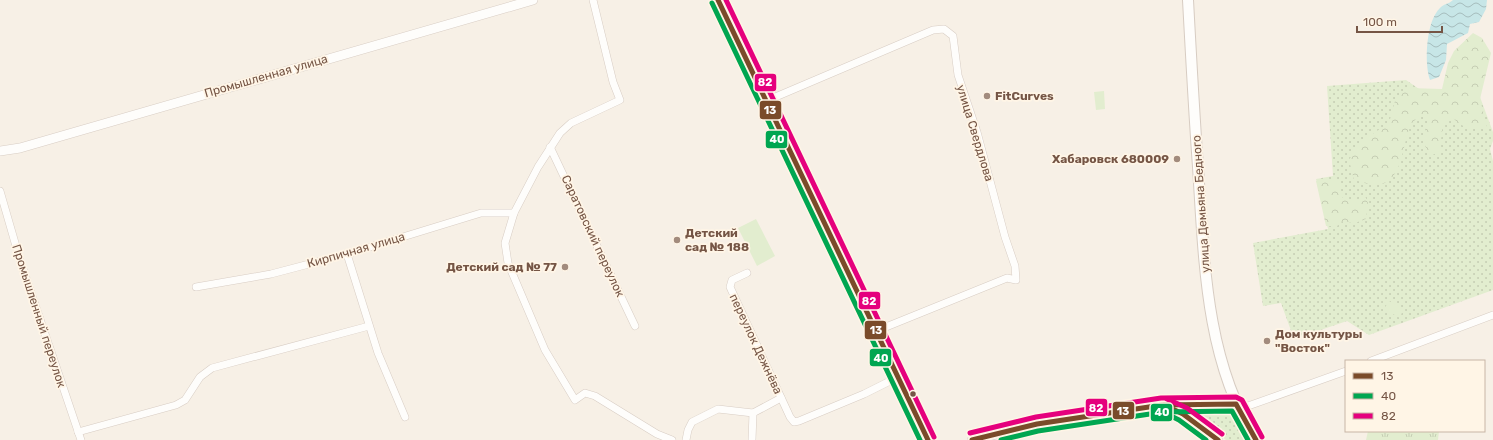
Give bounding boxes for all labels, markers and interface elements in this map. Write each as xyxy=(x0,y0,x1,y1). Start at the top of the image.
scale bar xyxy=(1357,8,1442,34)
text: 100 m xyxy=(1363,15,1397,29)
street label: Промышленная улица xyxy=(203,52,329,100)
line badge: 82 xyxy=(754,73,777,92)
text: 82 xyxy=(758,76,772,89)
street label: улица Свердлова xyxy=(954,83,996,183)
place label: FitCurves xyxy=(995,89,1054,103)
marker: FitCurves xyxy=(982,91,992,101)
line badge: 13 xyxy=(759,100,782,120)
text: 13 xyxy=(764,104,776,117)
line badge: 40 xyxy=(765,130,788,149)
text: 40 xyxy=(770,133,785,146)
street label: улица Демьяна Бедного xyxy=(1189,135,1213,273)
place label: Хабаровск 680009 xyxy=(1052,152,1169,166)
marker: Хабаровск 680009 xyxy=(1172,154,1182,164)
street label: Саратовский переулок xyxy=(559,173,628,300)
place label: Детский сад № 188 xyxy=(685,226,749,254)
street label: Кирпичная улица xyxy=(305,229,407,271)
marker: Детский сад № 188 xyxy=(672,235,682,245)
street label: Промышленный переулок xyxy=(9,243,69,390)
place label: Детский сад № 77 xyxy=(446,260,557,274)
marker: Детский сад № 77 xyxy=(560,262,570,272)
line badge: 82 xyxy=(858,291,881,310)
street label: переулок Дежнёва xyxy=(727,292,785,396)
text: 82 xyxy=(862,295,876,308)
line badge: 13 xyxy=(864,320,887,340)
text: 13 xyxy=(870,324,882,337)
place label: Дом культуры "Восток" xyxy=(1275,327,1362,355)
marker: Дом культуры "Восток" xyxy=(1262,336,1272,346)
line badge: 40 xyxy=(869,348,892,367)
text: 40 xyxy=(874,352,889,365)
legend xyxy=(1345,360,1485,432)
text: 13 xyxy=(1381,369,1393,383)
unlabelled marker xyxy=(908,389,918,399)
text: 40 xyxy=(1381,389,1396,403)
line badge: 82 xyxy=(1085,398,1108,417)
line badge: 13 xyxy=(1112,401,1135,420)
text: 82 xyxy=(1089,402,1103,415)
line badge: 40 xyxy=(1150,403,1173,422)
text: 13 xyxy=(1117,405,1129,418)
text: 40 xyxy=(1155,406,1170,419)
text: 82 xyxy=(1381,409,1396,423)

